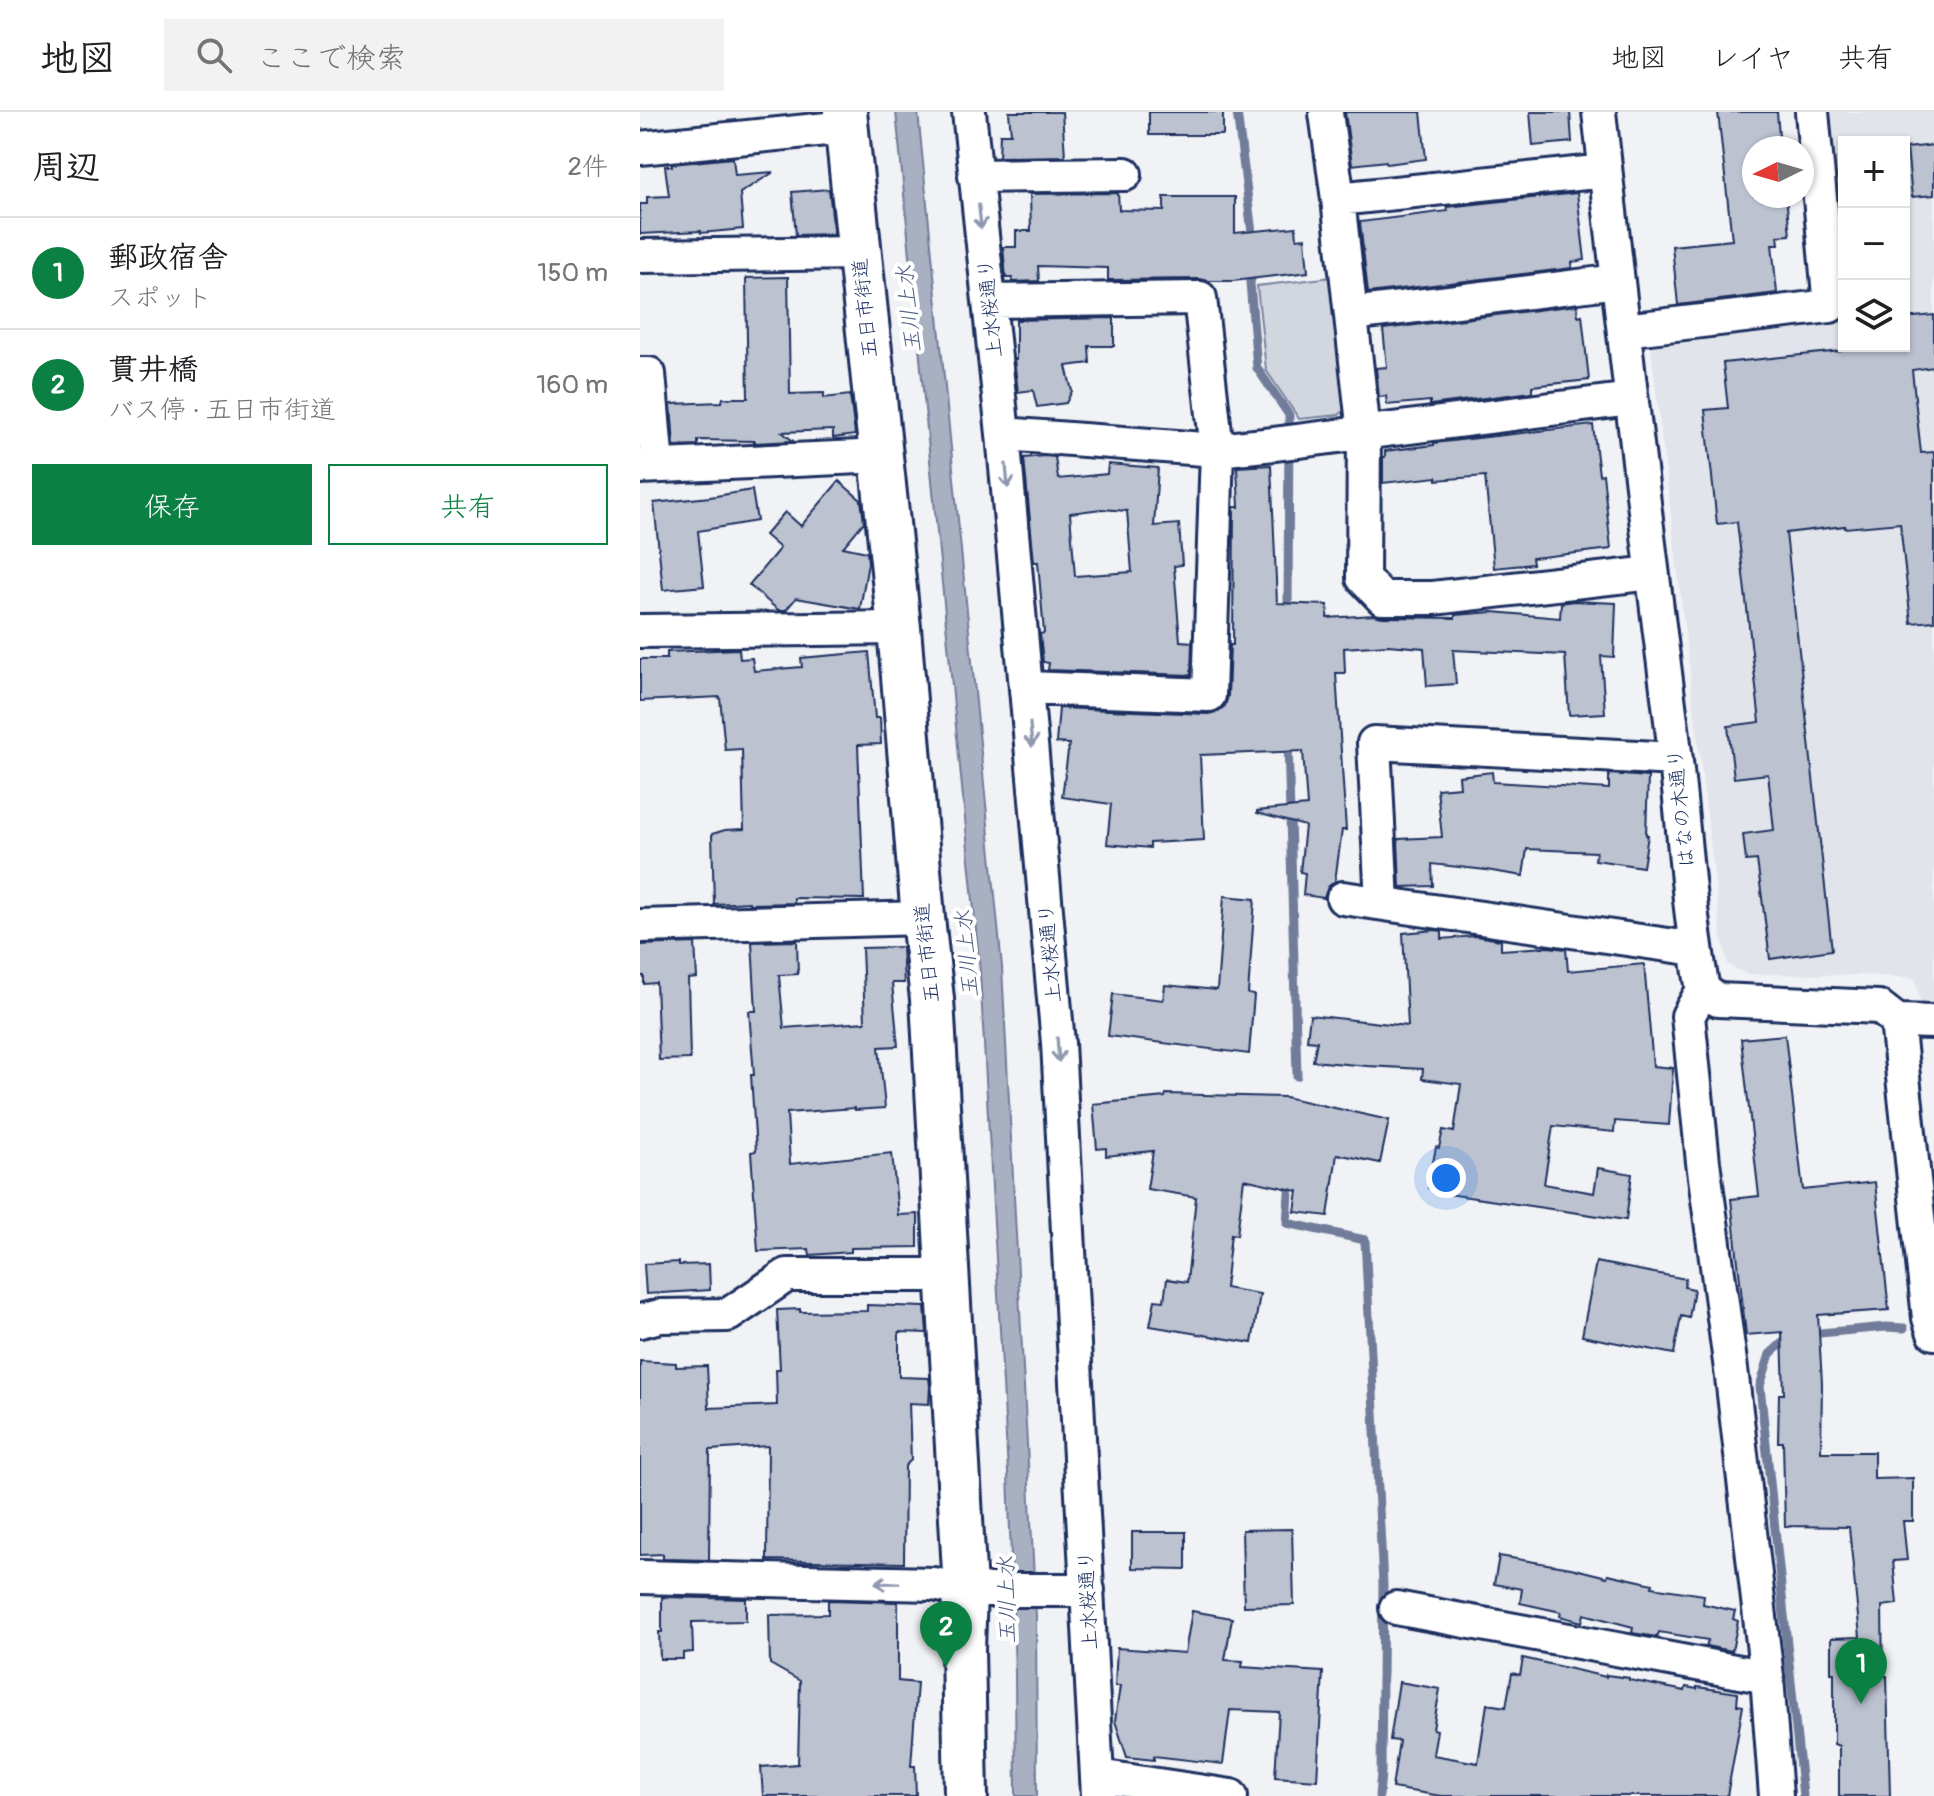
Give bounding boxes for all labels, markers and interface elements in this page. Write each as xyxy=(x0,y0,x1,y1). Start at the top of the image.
search box xyxy=(164,19,724,91)
icon: search xyxy=(192,33,236,77)
text: 地図 xyxy=(40,35,116,83)
text: ここで検索 xyxy=(256,40,406,77)
text: 地図 xyxy=(1611,41,1667,76)
text: レイヤ xyxy=(1711,41,1794,76)
text: 共有 xyxy=(1838,41,1894,76)
north arrow xyxy=(1742,136,1814,208)
map controls xyxy=(1838,136,1910,352)
button: + xyxy=(1838,136,1910,208)
text: 周辺 xyxy=(32,146,100,189)
text: 2件 xyxy=(567,151,608,183)
one-way arrow xyxy=(972,204,987,230)
button: − xyxy=(1838,208,1910,280)
text: 郵政宿舎 xyxy=(108,239,228,276)
text: 1 xyxy=(53,257,63,289)
text: 150 m xyxy=(537,257,608,289)
street label: 五日市街道 xyxy=(847,257,883,359)
street label: 上水桜通り xyxy=(972,257,1008,359)
water label: 玉川上水 xyxy=(890,264,928,354)
button: layers xyxy=(1838,280,1910,352)
text: スポット xyxy=(108,282,212,314)
text: 貫井橋 xyxy=(108,351,198,388)
text: 2 xyxy=(51,369,65,401)
text: 160 m xyxy=(536,369,608,401)
text: バス停 · 五日市街道 xyxy=(108,394,336,426)
one-way arrow xyxy=(999,462,1014,489)
button: 保存 xyxy=(32,464,312,545)
button: 共有 xyxy=(328,464,608,545)
one-way arrow xyxy=(1023,721,1038,748)
street label: はなの木通り xyxy=(1662,747,1700,869)
street label: 五日市街道 xyxy=(909,902,945,1004)
street label: 上水桜通り xyxy=(1033,902,1067,1004)
water label: 玉川上水 xyxy=(949,909,985,999)
one-way arrow xyxy=(1051,1036,1066,1063)
your location xyxy=(1426,1158,1466,1198)
street label: 上水桜通り xyxy=(1073,1549,1103,1651)
water label: 玉川上水 xyxy=(992,1556,1022,1644)
one-way arrow xyxy=(874,1575,901,1590)
pin: 2 xyxy=(920,1601,972,1667)
pin: 1 xyxy=(1835,1638,1887,1704)

